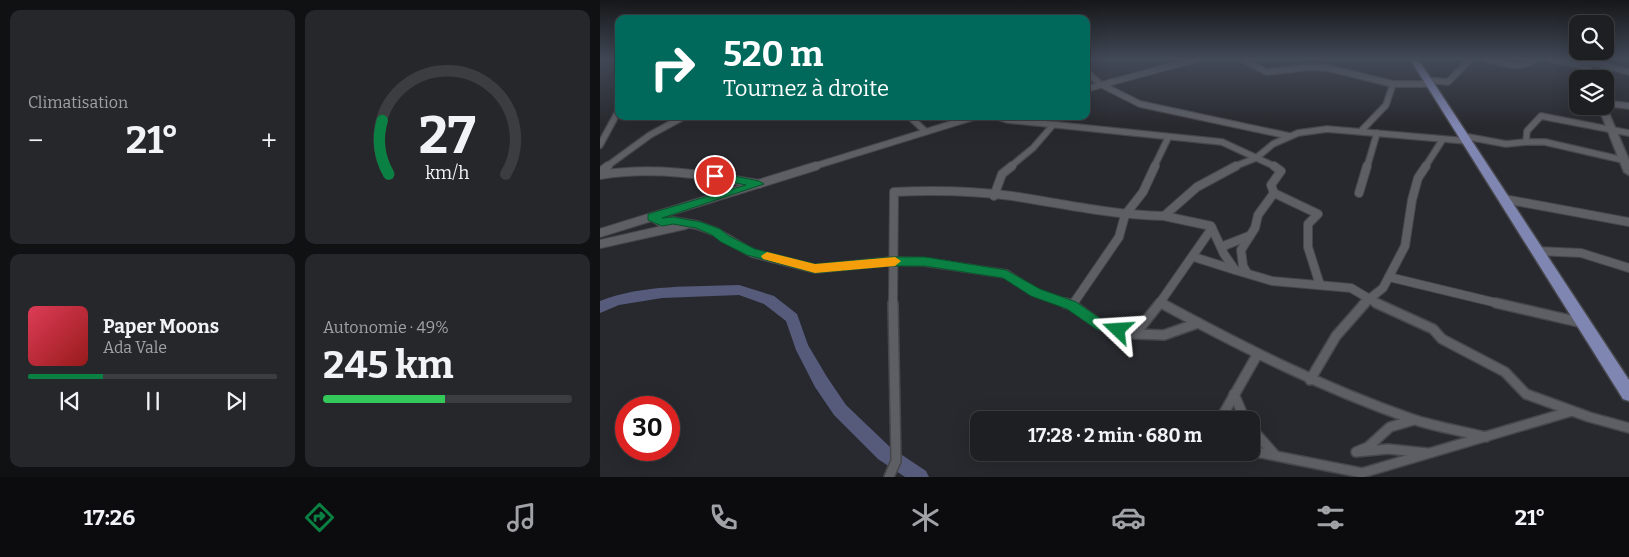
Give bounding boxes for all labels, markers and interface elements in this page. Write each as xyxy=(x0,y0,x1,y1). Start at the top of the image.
map controls xyxy=(1569,15,1614,115)
button: search xyxy=(1569,15,1614,60)
text: 520 m xyxy=(723,33,823,75)
icon: right xyxy=(640,35,705,100)
button: layers xyxy=(1569,70,1614,115)
text: Tournez à droite xyxy=(723,75,889,102)
text: Climatisation xyxy=(28,93,128,112)
text: 27 xyxy=(419,104,476,167)
text: 21° xyxy=(126,117,179,163)
text: − xyxy=(28,124,43,157)
text: + xyxy=(261,124,277,157)
pin xyxy=(694,155,736,197)
text: km/h xyxy=(425,162,470,184)
icon: arrive xyxy=(701,162,729,190)
position arrow xyxy=(1091,303,1143,355)
text: Paper Moons xyxy=(103,315,219,338)
text: Autonomie · 49% xyxy=(323,318,449,337)
text: Ada Vale xyxy=(103,338,167,357)
text: 245 km xyxy=(323,342,453,388)
icon: previous xyxy=(56,387,84,415)
icon: pause xyxy=(139,387,167,415)
icon: next xyxy=(222,387,250,415)
speed limit sign: 30 xyxy=(615,396,680,461)
text: 17:28 · 2 min · 680 m xyxy=(1028,424,1202,447)
icon: directions xyxy=(302,500,337,535)
icon: music xyxy=(504,500,539,535)
icon: phone xyxy=(706,500,741,535)
icon: climate xyxy=(908,500,943,535)
icon: car xyxy=(1111,500,1146,535)
icon: filters xyxy=(1313,500,1348,535)
text: 17:26 xyxy=(84,504,135,531)
text: 21° xyxy=(1515,504,1545,531)

